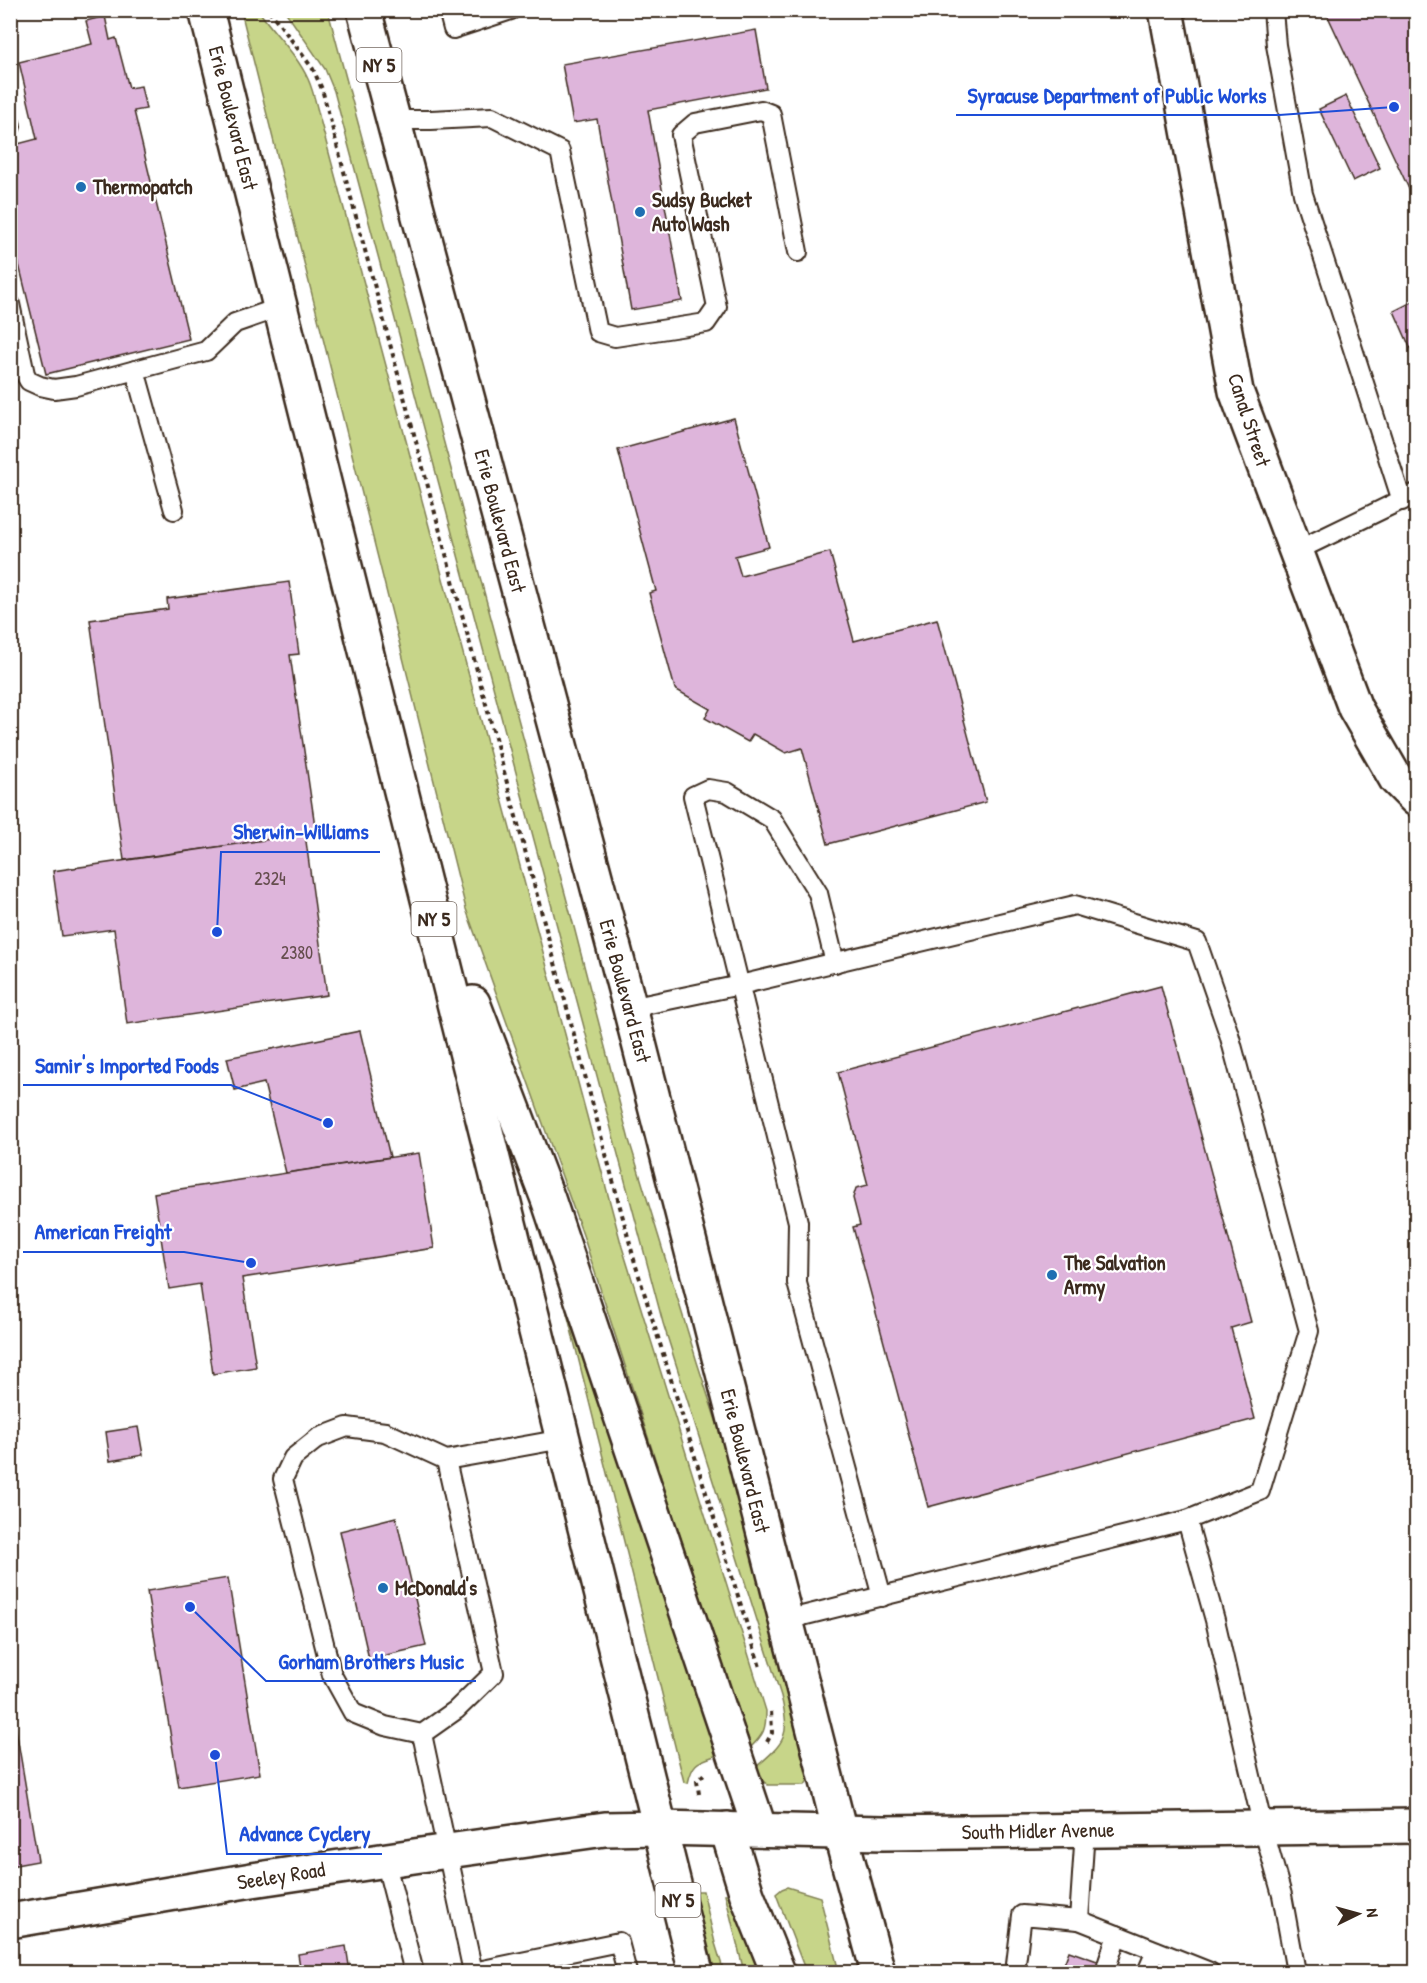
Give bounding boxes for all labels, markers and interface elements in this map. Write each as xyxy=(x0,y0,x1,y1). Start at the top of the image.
street label: Erie Boulevard East xyxy=(202,43,266,194)
road number: NY 5 xyxy=(356,48,401,82)
callout: Syracuse Department of Public Works xyxy=(956,75,1279,115)
text: Syracuse Department of Public Works xyxy=(968,80,1267,111)
place label: Thermopatch xyxy=(92,172,192,202)
marker: Thermopatch xyxy=(74,180,88,194)
place label: Sudsy Bucket Auto Wash xyxy=(652,185,752,238)
marker: Sudsy Bucket Auto Wash xyxy=(633,205,647,219)
street label: Canal Street xyxy=(1221,369,1278,471)
street label: Erie Boulevard East xyxy=(467,446,534,596)
callout: Sherwin-Williams xyxy=(221,812,380,852)
text: Sherwin-Williams xyxy=(233,816,369,846)
house number: 2324 xyxy=(254,866,286,891)
road number: NY 5 xyxy=(412,902,456,936)
street label: Erie Boulevard East xyxy=(592,916,659,1066)
house number: 2380 xyxy=(281,940,313,965)
callout: Samir's Imported Foods xyxy=(23,1045,231,1085)
text: Samir's Imported Foods xyxy=(35,1050,220,1081)
callout: American Freight xyxy=(23,1212,184,1252)
text: American Freight xyxy=(34,1216,173,1247)
place label: The Salvation Army xyxy=(1063,1248,1166,1302)
marker: The Salvation Army xyxy=(1045,1268,1059,1282)
street label: Erie Boulevard East xyxy=(714,1386,778,1537)
place label: McDonald's xyxy=(395,1573,477,1602)
marker: McDonald's xyxy=(376,1581,390,1595)
callout: Gorham Brothers Music xyxy=(266,1641,476,1681)
text: Gorham Brothers Music xyxy=(278,1646,464,1676)
callout: Advance Cyclery xyxy=(227,1814,382,1854)
street label: South Midler Avenue xyxy=(961,1815,1115,1846)
text: Advance Cyclery xyxy=(239,1818,371,1849)
street label: Seeley Road xyxy=(235,1854,327,1897)
road number: NY 5 xyxy=(656,1883,700,1917)
north arrow xyxy=(1328,1884,1388,1944)
text: N xyxy=(1362,1907,1384,1918)

